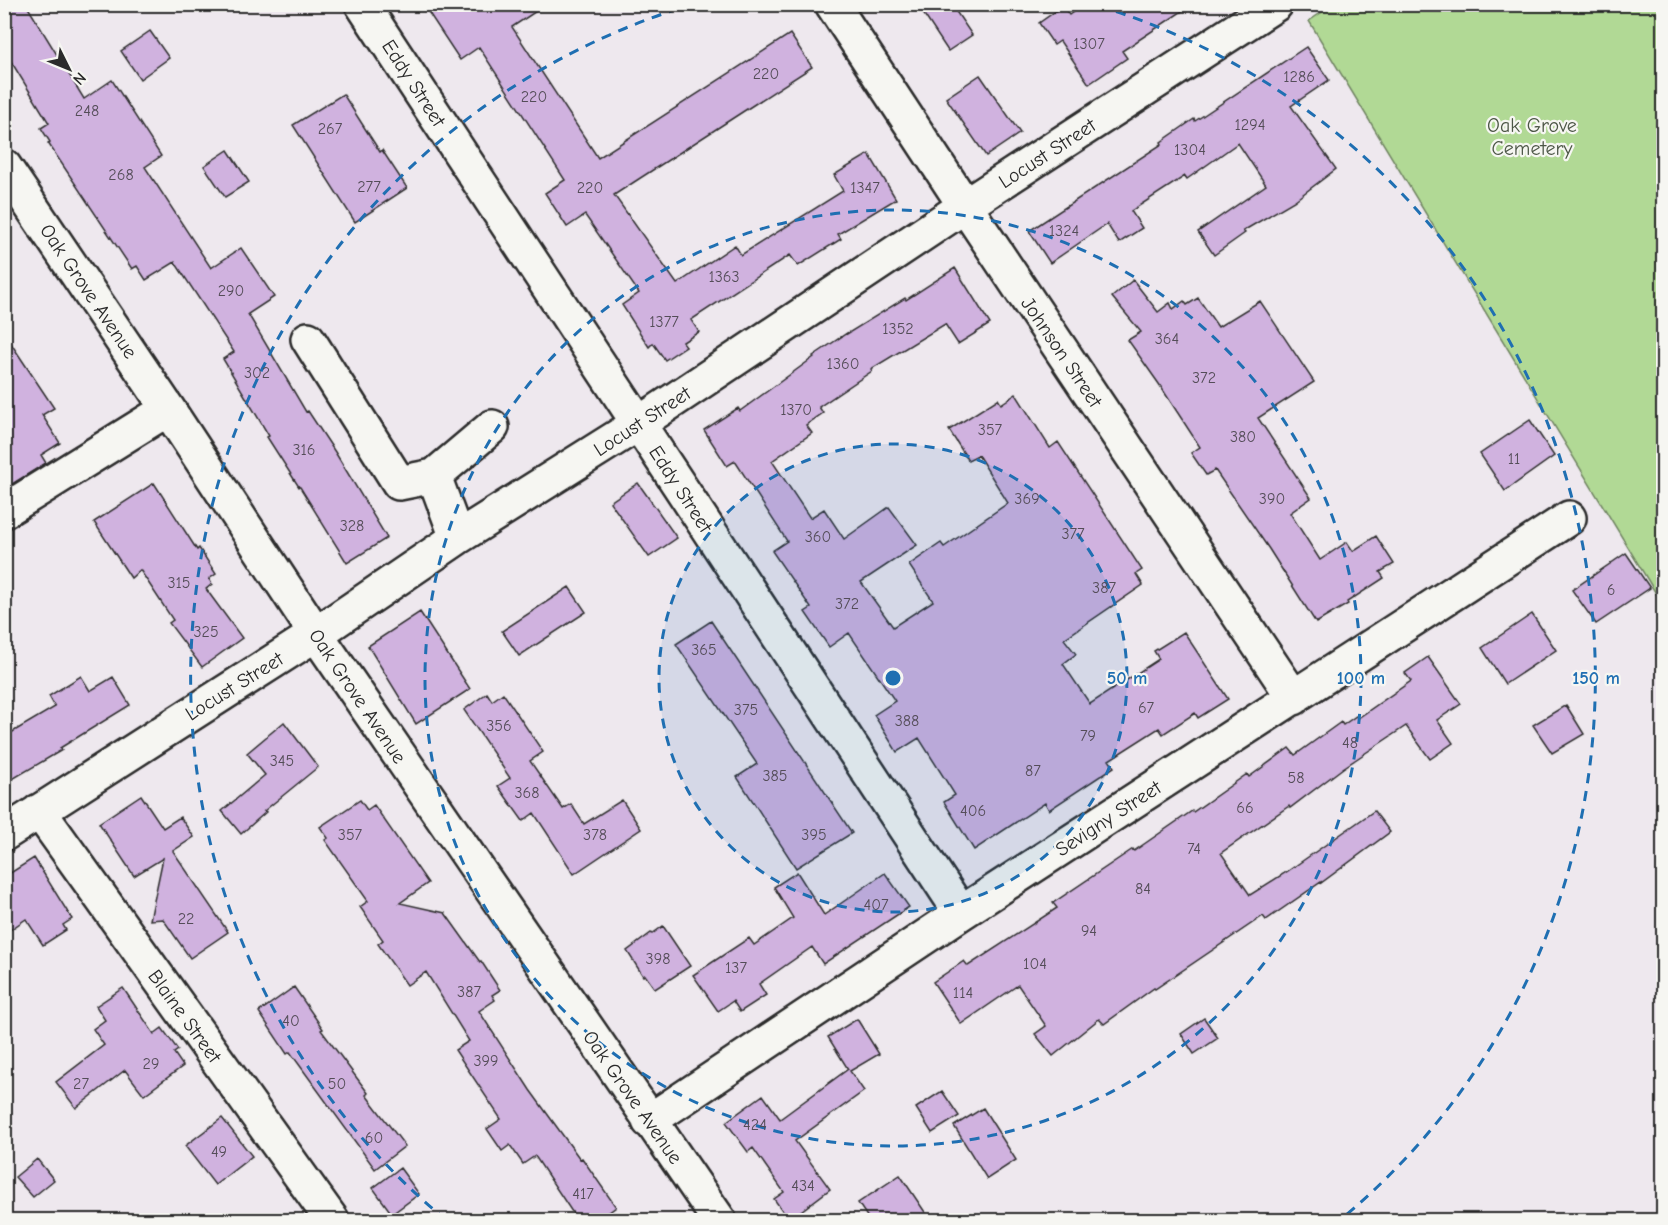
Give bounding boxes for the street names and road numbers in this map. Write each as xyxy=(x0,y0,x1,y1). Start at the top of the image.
street label: Eddy Street xyxy=(377,36,451,132)
street label: Locust Street xyxy=(995,113,1101,193)
street label: Oak Grove Avenue xyxy=(35,220,142,363)
street label: Johnson Street xyxy=(1016,293,1108,413)
street label: Locust Street xyxy=(590,381,696,461)
street label: Eddy Street xyxy=(644,442,718,538)
street label: Oak Grove Avenue xyxy=(304,625,411,768)
street label: Locust Street xyxy=(181,647,288,726)
street label: Sevigny Street xyxy=(1051,775,1166,861)
street label: Blaine Street xyxy=(143,965,227,1068)
street label: Oak Grove Avenue xyxy=(578,1026,687,1168)

